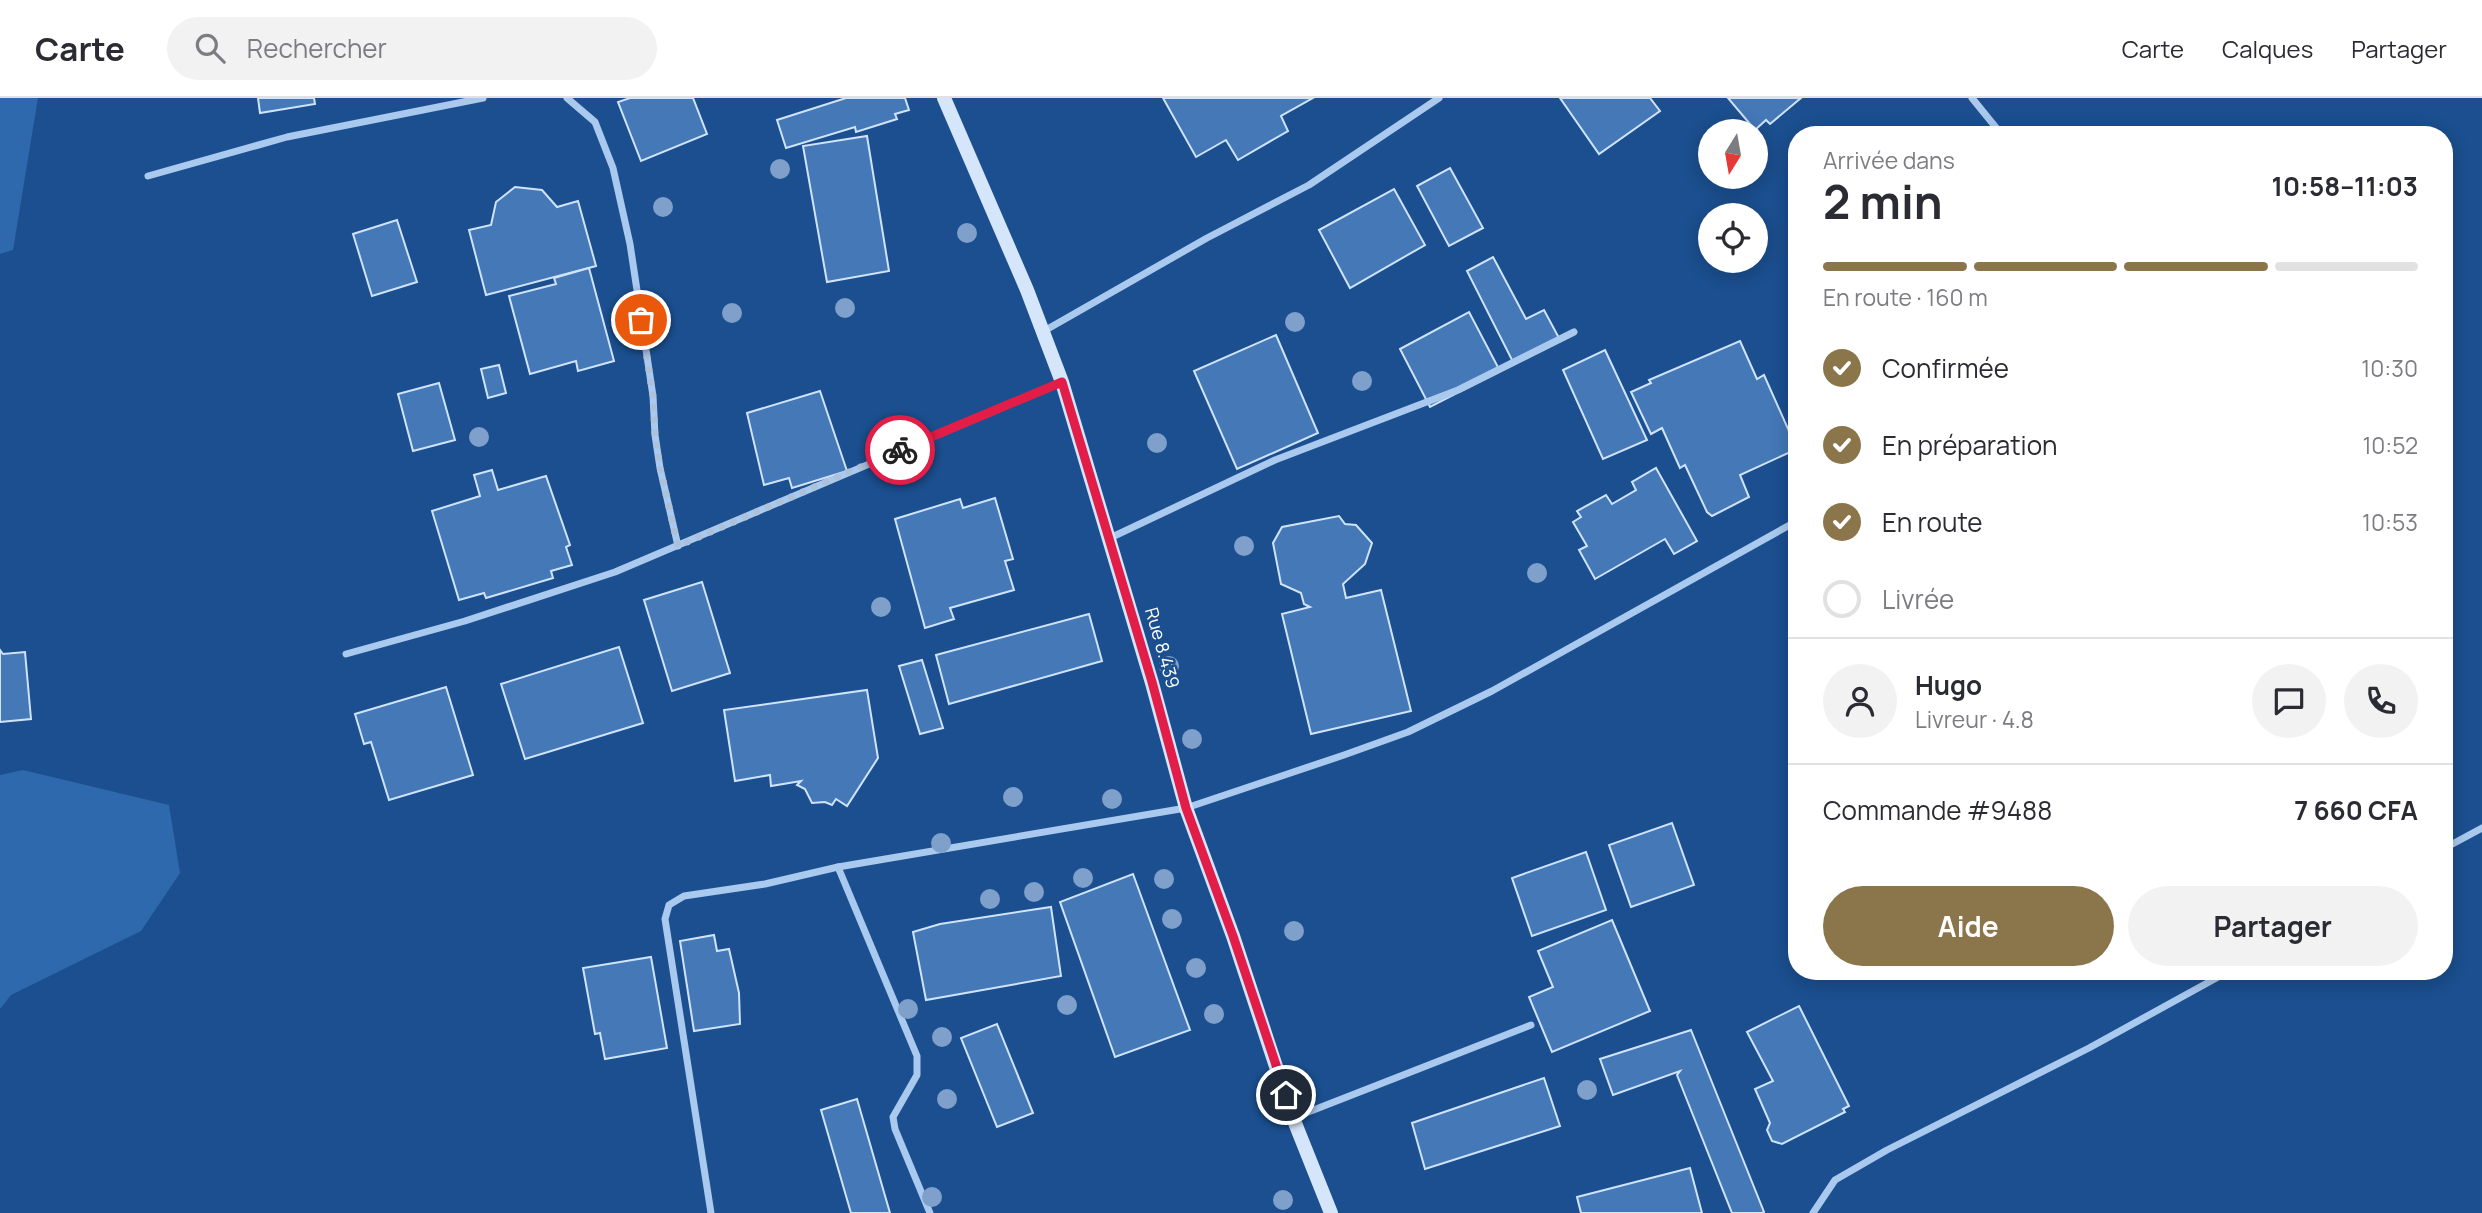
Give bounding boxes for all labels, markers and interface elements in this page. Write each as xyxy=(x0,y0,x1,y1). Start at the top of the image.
search box xyxy=(167,17,657,80)
text: Carte xyxy=(35,26,125,71)
icon: search xyxy=(191,29,229,67)
text: Rechercher xyxy=(247,30,387,66)
text: Carte xyxy=(2122,32,2184,65)
text: Calques xyxy=(2222,32,2313,65)
text: Partager xyxy=(2351,32,2447,65)
north arrow xyxy=(1698,119,1768,189)
map controls xyxy=(1698,119,1768,273)
text: Arrivée dans xyxy=(1823,144,1955,176)
text: 10:58–11:03 xyxy=(2272,168,2418,204)
text: 2 min xyxy=(1823,170,1943,233)
button: locate xyxy=(1698,203,1768,273)
text: En route · 160 m xyxy=(1823,281,1988,313)
pin xyxy=(611,290,671,350)
icon: bag xyxy=(622,301,660,339)
icon: check xyxy=(1823,349,1861,387)
text: Confirmée xyxy=(1882,350,2009,386)
text: 10:30 xyxy=(2361,352,2418,384)
courier xyxy=(865,415,935,485)
icon: check xyxy=(1823,426,1861,464)
text: En préparation xyxy=(1882,427,2057,463)
text: 10:52 xyxy=(2362,429,2418,461)
icon: bike xyxy=(881,431,919,469)
icon: check xyxy=(1823,503,1861,541)
text: En route xyxy=(1882,504,1983,540)
text: 10:53 xyxy=(2362,506,2418,538)
text: Livrée xyxy=(1882,581,1954,617)
street label: Rue 8.439 xyxy=(1140,605,1186,691)
button: person xyxy=(1823,664,1897,738)
button: chat xyxy=(2252,664,2326,738)
button: phone xyxy=(2344,664,2418,738)
text: Hugo xyxy=(1915,667,1982,703)
text: Livreur · 4.8 xyxy=(1915,703,2034,735)
text: Commande #9488 xyxy=(1823,792,2052,828)
text: 7 660 CFA xyxy=(2294,792,2418,828)
button: Aide xyxy=(1823,886,2114,966)
button: Partager xyxy=(2128,886,2418,966)
pin xyxy=(1256,1065,1316,1125)
icon: home xyxy=(1267,1076,1305,1114)

